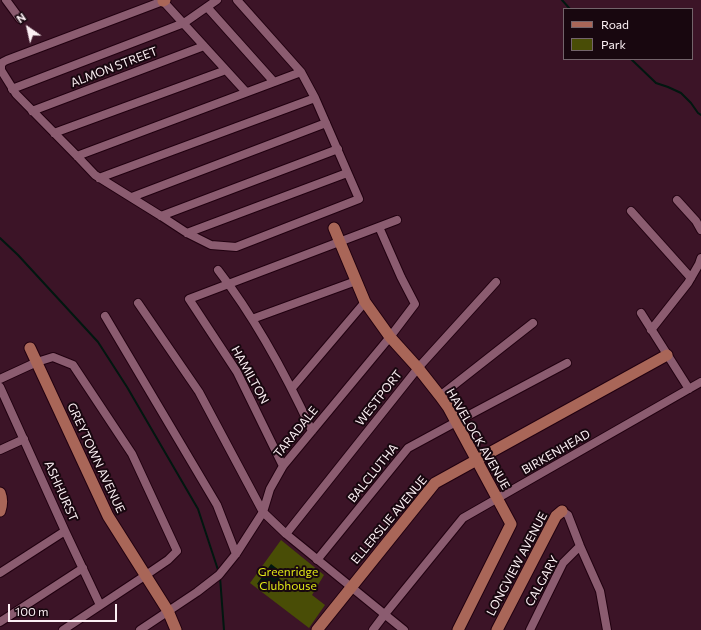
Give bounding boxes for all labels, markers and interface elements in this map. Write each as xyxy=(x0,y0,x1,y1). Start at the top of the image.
north arrow xyxy=(8,8,48,48)
legend xyxy=(563,8,693,60)
text: N xyxy=(14,10,28,25)
text: Road xyxy=(601,17,629,31)
text: Park xyxy=(601,37,626,51)
street label: ALMON STREET xyxy=(68,44,160,90)
street label: HAMILTON xyxy=(228,344,272,406)
street label: WESTPORT xyxy=(353,367,405,429)
street label: HAVELOCK AVENUE xyxy=(443,386,513,492)
street label: GREYTOWN AVENUE xyxy=(64,401,128,515)
street label: TARADALE xyxy=(271,403,321,461)
street label: BIRKENHEAD xyxy=(519,427,593,477)
street label: BALCLUTHA xyxy=(345,441,401,505)
street label: ASHHURST xyxy=(41,459,81,523)
street label: ELLERSLIE AVENUE xyxy=(348,473,430,567)
street label: LONGVIEW AVENUE xyxy=(484,510,550,618)
street label: CALGARY xyxy=(522,553,562,609)
park label: Greenridge Clubhouse xyxy=(258,565,318,593)
scale bar xyxy=(10,596,119,622)
text: 100 m xyxy=(15,604,49,618)

